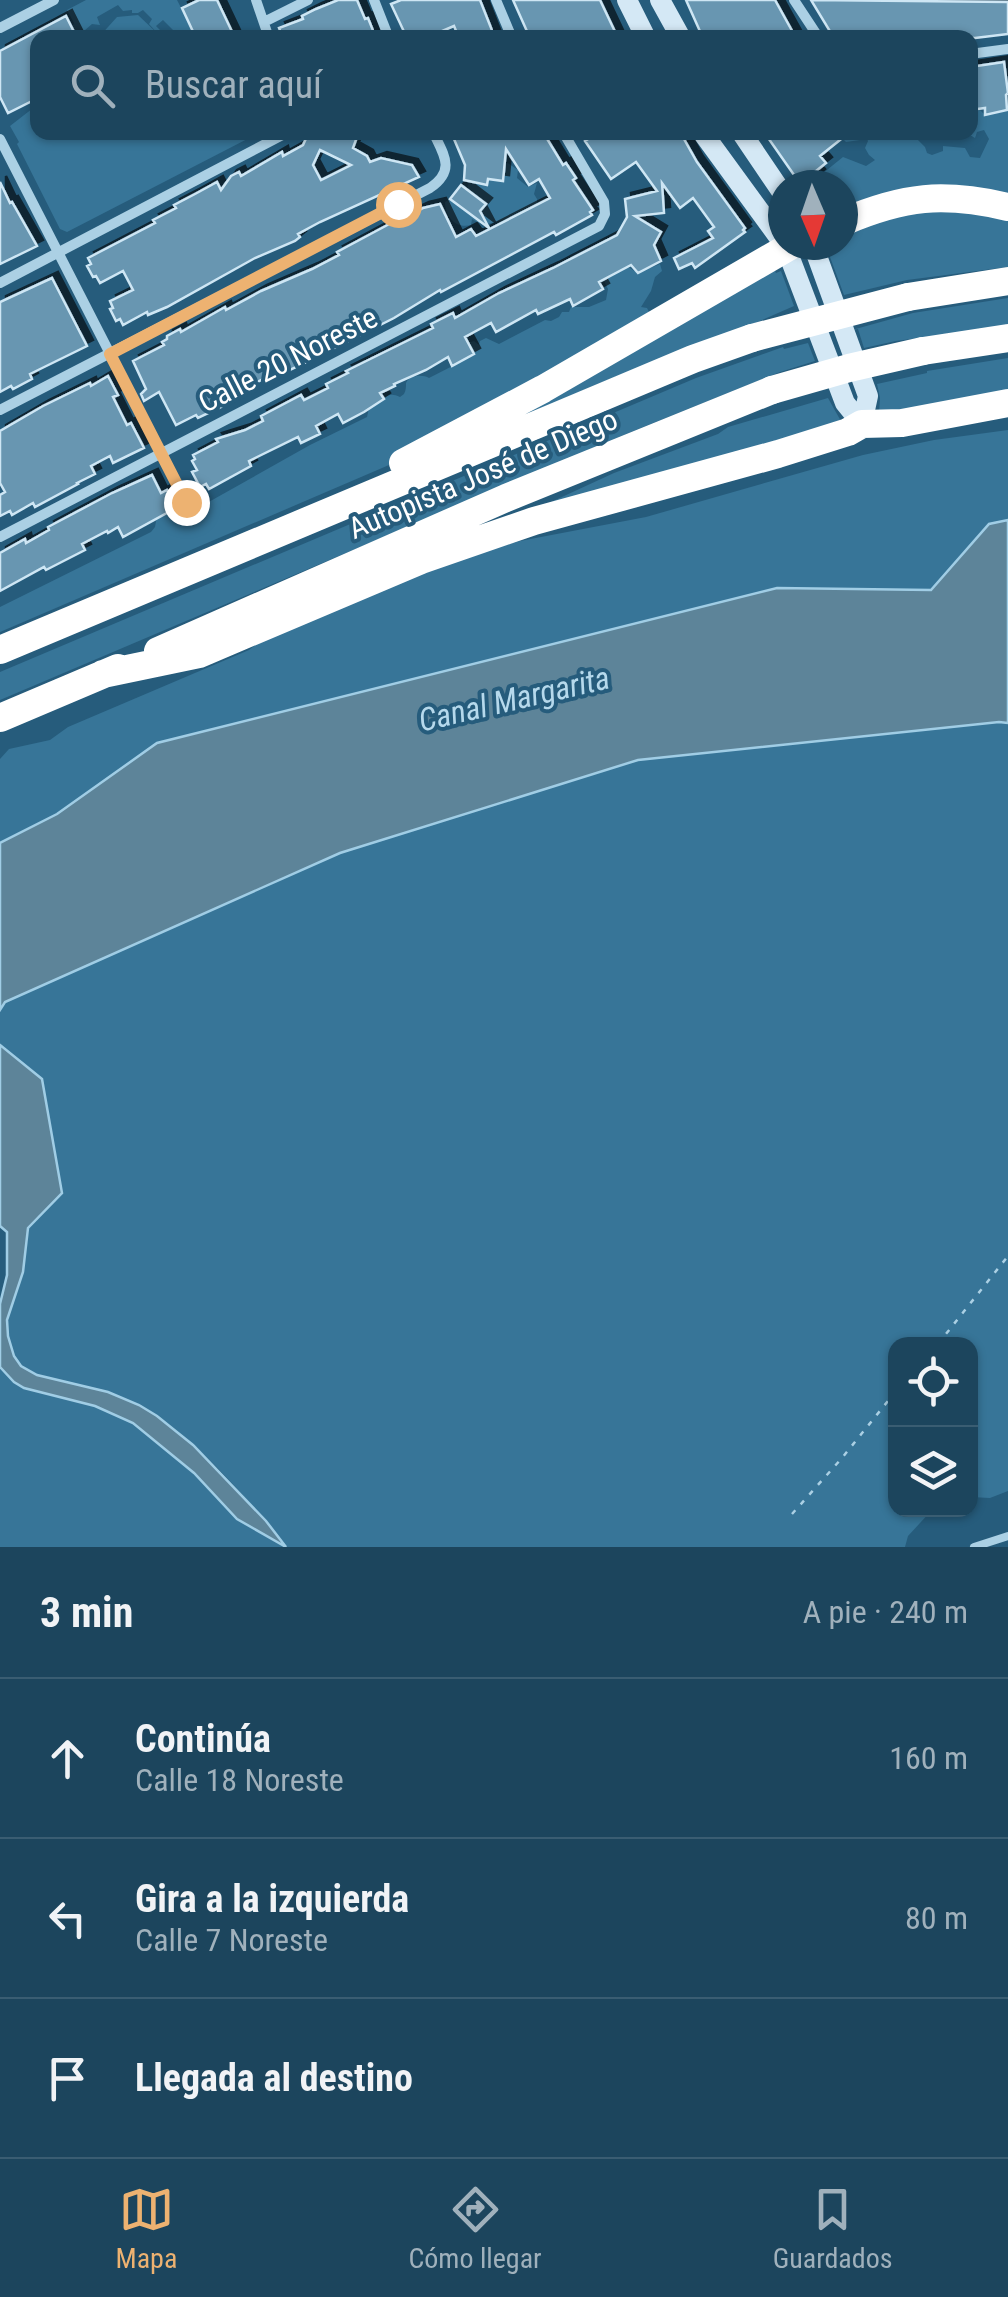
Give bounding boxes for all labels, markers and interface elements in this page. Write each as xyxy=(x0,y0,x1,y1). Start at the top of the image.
search box xyxy=(30,30,978,140)
icon: search xyxy=(65,58,120,113)
text: Buscar aquí xyxy=(145,63,322,107)
north arrow xyxy=(768,170,858,260)
route start xyxy=(376,182,422,228)
street label: Calle 20 Noreste xyxy=(193,300,383,420)
street label: Autopista José de Diego xyxy=(343,401,623,546)
route end xyxy=(164,480,210,526)
water label: Canal Margarita xyxy=(415,659,613,739)
map controls xyxy=(888,1337,978,1517)
button: locate xyxy=(888,1337,978,1427)
button: layers xyxy=(888,1427,978,1517)
text: 3 min xyxy=(40,1588,133,1637)
text: A pie · 240 m xyxy=(803,1593,968,1631)
text: Continúa xyxy=(135,1717,271,1761)
icon: ahead xyxy=(40,1731,95,1786)
text: 160 m xyxy=(889,1739,968,1777)
text: Calle 18 Noreste xyxy=(135,1761,344,1799)
text: Gira a la izquierda xyxy=(135,1877,409,1921)
icon: left xyxy=(40,1891,95,1946)
text: 80 m xyxy=(905,1899,968,1937)
text: Calle 7 Noreste xyxy=(135,1921,328,1959)
icon: arrive xyxy=(40,2051,95,2106)
text: Llegada al destino xyxy=(135,2056,413,2100)
tab: Mapa xyxy=(116,2182,177,2275)
tab: Cómo llegar xyxy=(408,2182,542,2275)
tab: Guardados xyxy=(773,2182,892,2275)

